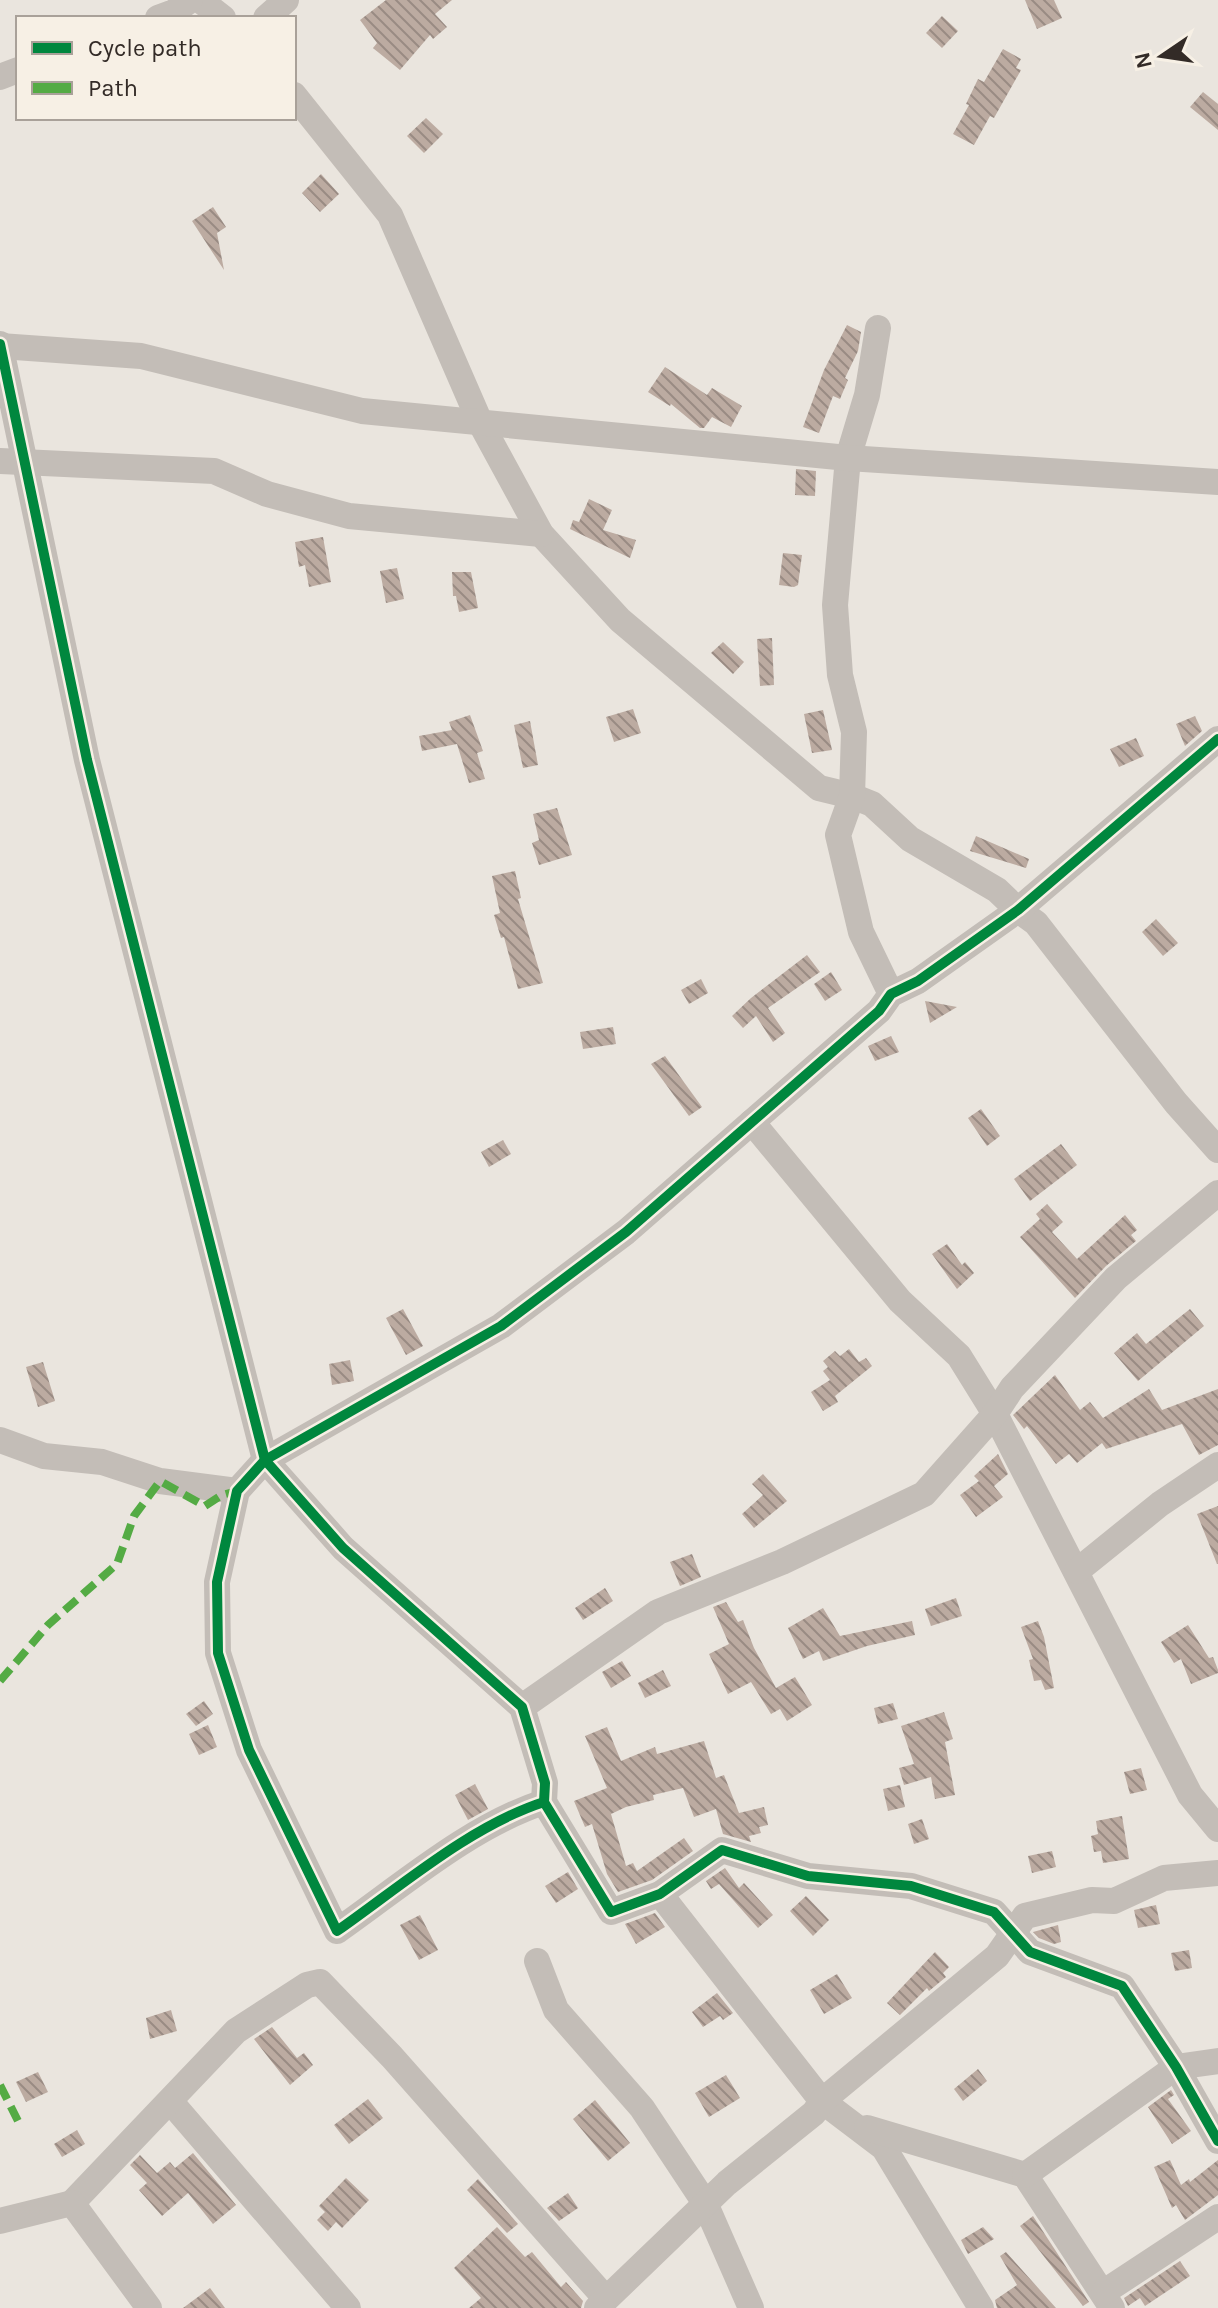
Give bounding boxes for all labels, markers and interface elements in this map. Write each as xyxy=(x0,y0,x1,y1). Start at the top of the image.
legend xyxy=(16,16,296,120)
north arrow xyxy=(1122,16,1202,96)
text: Cycle path xyxy=(88,34,202,62)
text: N xyxy=(1129,50,1158,71)
text: Path xyxy=(88,74,138,102)

